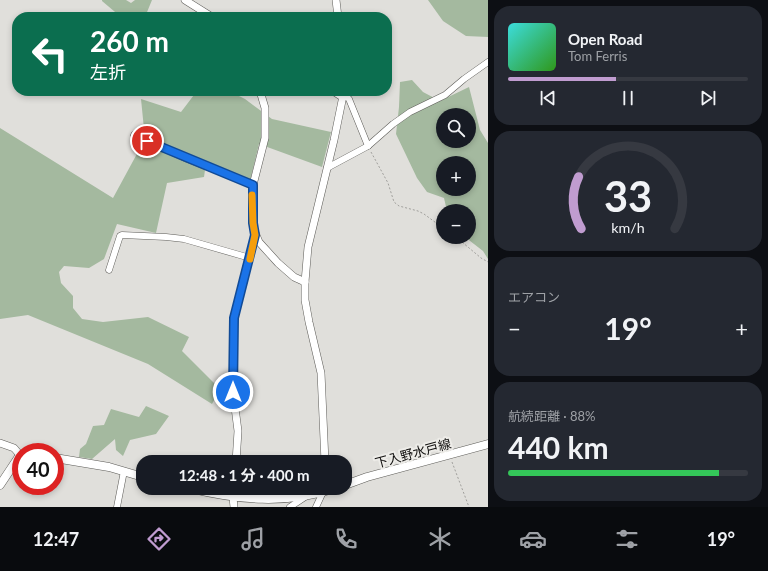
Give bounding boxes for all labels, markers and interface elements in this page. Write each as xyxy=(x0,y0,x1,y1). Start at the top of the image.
text: 260 m xyxy=(90,24,169,58)
icon: left xyxy=(24,28,76,80)
text: Open Road xyxy=(568,30,643,48)
text: Tom Ferris xyxy=(568,48,627,64)
text: 左折 xyxy=(90,61,126,83)
icon: previous xyxy=(537,87,559,109)
icon: pause xyxy=(617,87,639,109)
icon: next xyxy=(697,87,719,109)
map controls xyxy=(436,108,476,244)
button: search xyxy=(436,108,476,148)
pin xyxy=(130,124,164,158)
icon: arrive xyxy=(136,130,158,152)
button: + xyxy=(436,156,476,196)
text: 33 xyxy=(604,171,652,221)
button: − xyxy=(436,204,476,244)
text: km/h xyxy=(611,218,645,235)
text: エアコン xyxy=(508,289,560,305)
text: 19° xyxy=(604,310,652,346)
text: − xyxy=(508,315,521,342)
text: + xyxy=(735,315,748,342)
position arrow xyxy=(212,371,254,413)
text: 航続距離 · 88% xyxy=(508,408,596,424)
text: 440 km xyxy=(508,429,609,465)
street label: 下入野水戸線 xyxy=(373,435,453,471)
speed limit sign: 40 xyxy=(12,443,64,495)
text: 12:48 · 1 分 · 400 m xyxy=(178,466,310,484)
icon: directions xyxy=(145,525,173,553)
icon: music xyxy=(239,525,267,553)
icon: phone xyxy=(332,525,360,553)
icon: climate xyxy=(426,525,454,553)
icon: car xyxy=(519,525,547,553)
icon: filters xyxy=(613,525,641,553)
text: 12:47 xyxy=(33,528,79,550)
text: 19° xyxy=(707,528,735,550)

